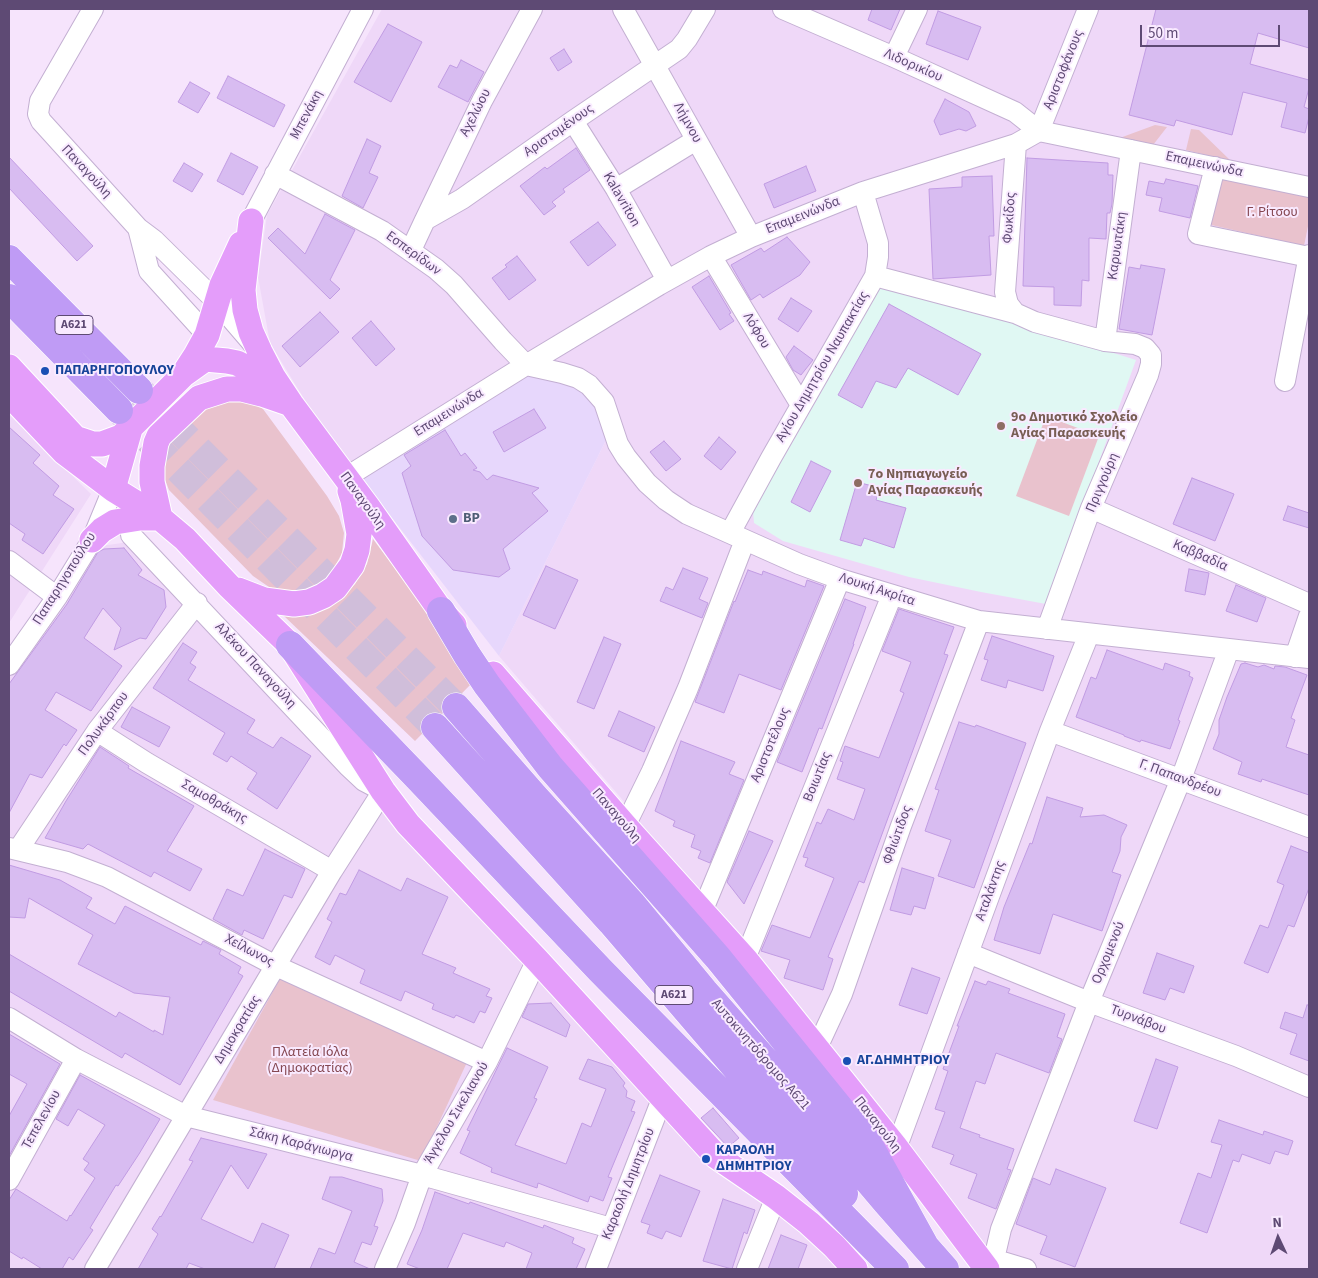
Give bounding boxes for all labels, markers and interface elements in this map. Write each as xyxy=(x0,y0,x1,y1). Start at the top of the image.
scale bar xyxy=(1143,15,1283,47)
text: 50 m xyxy=(1148,23,1178,44)
street label: Αριστοφάνους xyxy=(1040,28,1088,112)
street label: Λιδορικίου xyxy=(881,46,945,86)
street label: Αχελώου xyxy=(457,86,495,140)
street label: Μπενάκη xyxy=(287,87,327,143)
street label: Λήμνου xyxy=(669,100,705,146)
street label: Αριστομένους xyxy=(521,101,597,161)
street label: Παναγούλη xyxy=(57,142,115,202)
street label: Επαμεινώνδα xyxy=(1164,149,1244,181)
street label: Kalavriton xyxy=(599,170,643,230)
street label: Φωκίδος xyxy=(1000,192,1020,244)
street label: Επαμεινώνδα xyxy=(763,193,843,239)
park label: Γ. Ρίτσου xyxy=(1246,205,1298,221)
street label: Καρυωτάκη xyxy=(1105,211,1131,281)
street label: Εσπερίδων xyxy=(382,228,444,280)
street label: Αγίου Δημητρίου Ναυπακτίας xyxy=(773,289,873,445)
street label: Λόφου xyxy=(739,310,773,352)
road number: Α621 xyxy=(55,316,93,334)
place label: ΠΑΠΑΡΗΓΟΠΟΥΛΟΥ xyxy=(55,363,174,379)
marker: ΠΑΠΑΡΗΓΟΠΟΥΛΟΥ xyxy=(39,365,51,377)
street label: Επαμεινώνδα xyxy=(411,385,487,441)
place label: 9ο Δημοτικό Σχολείο Αγίας Παρασκευής xyxy=(1011,410,1138,442)
marker: 9ο Δημοτικό Σχολείο Αγίας Παρασκευής xyxy=(995,420,1007,432)
street label: Πριγγούρη xyxy=(1083,451,1123,515)
place label: 7ο Νηπιαγωγείο Αγίας Παρασκευής xyxy=(868,467,982,500)
street label: Παναγούλη xyxy=(336,469,388,533)
marker: 7ο Νηπιαγωγείο Αγίας Παρασκευής xyxy=(852,477,864,489)
place label: BP xyxy=(463,511,480,527)
marker: BP xyxy=(447,513,459,525)
street label: Παπαρηγοπούλου xyxy=(30,530,100,628)
street label: Καββαδία xyxy=(1170,536,1230,576)
street label: Λουκή Ακρίτα xyxy=(837,570,917,610)
street label: Αλέκου Παναγούλη xyxy=(211,619,299,713)
street label: Πολυκάρπου xyxy=(75,689,133,759)
street label: Αριστοτέλους xyxy=(748,705,794,785)
street label: Βοιωτίας xyxy=(800,749,836,805)
street label: Γ. Παπανδρέου xyxy=(1137,756,1223,802)
street label: Σαμοθράκης xyxy=(178,776,250,828)
street label: Παναγούλη xyxy=(588,785,644,847)
street label: Φθιώτιδος xyxy=(880,803,916,867)
street label: Αταλάντης xyxy=(972,859,1010,923)
street label: Ορχομενού xyxy=(1089,919,1129,987)
street label: Χείλωνος xyxy=(221,931,277,971)
road number: Α621 xyxy=(655,986,693,1004)
street label: Δημοκρατίας xyxy=(211,993,265,1067)
street label: Αυτοκινητόδρομος Α621 xyxy=(707,996,813,1114)
street label: Τυρνάβου xyxy=(1108,1002,1168,1038)
park label: Πλατεία Ιόλα (Δημοκρατίας) xyxy=(267,1045,353,1078)
place label: ΑΓ.ΔΗΜΗΤΡΙΟΥ xyxy=(857,1053,950,1069)
marker: ΑΓ.ΔΗΜΗΤΡΙΟΥ xyxy=(841,1055,853,1067)
street label: Άγγελου Σικελιανού xyxy=(421,1059,493,1167)
street label: Τεπελενίου xyxy=(19,1087,65,1153)
street label: Παναγούλη xyxy=(850,1094,904,1156)
street label: Σάκη Καράγιωργα xyxy=(248,1124,354,1166)
street label: Καραολή Δημητρίου xyxy=(599,1126,659,1242)
place label: ΚΑΡΑΟΛΗ ΔΗΜΗΤΡΙΟΥ xyxy=(716,1143,791,1176)
marker: ΚΑΡΑΟΛΗ ΔΗΜΗΤΡΙΟΥ xyxy=(700,1153,712,1165)
north arrow xyxy=(1253,1213,1303,1263)
text: N xyxy=(1272,1213,1282,1233)

